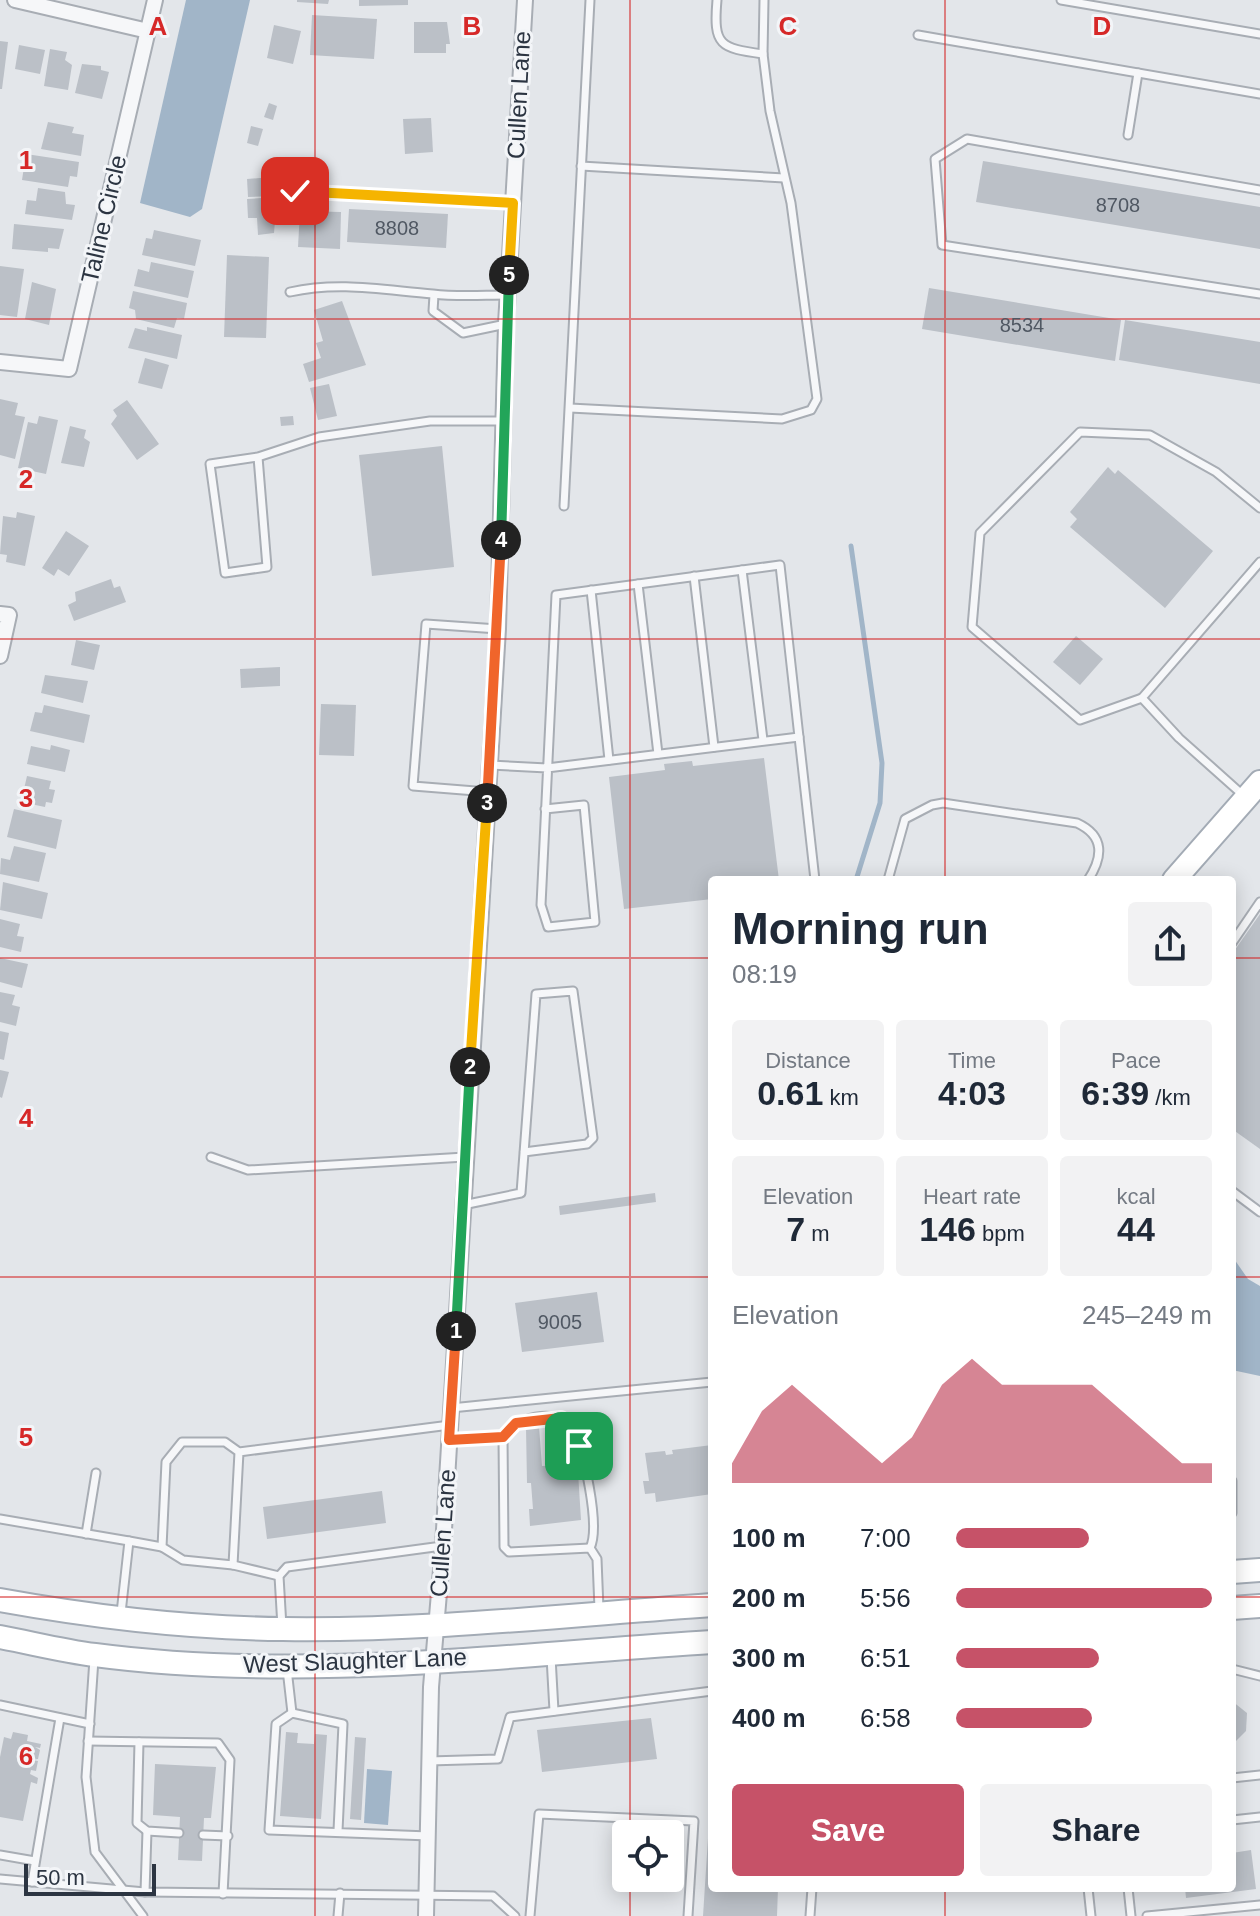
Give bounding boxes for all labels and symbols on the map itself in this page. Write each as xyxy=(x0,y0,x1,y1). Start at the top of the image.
text: A xyxy=(149,11,168,41)
text: B xyxy=(463,11,481,41)
text: C xyxy=(779,11,798,41)
text: D xyxy=(1093,11,1111,41)
street label: Cullen Lane xyxy=(502,30,535,160)
text: 1 xyxy=(19,145,33,175)
street label: Taline Circle xyxy=(76,152,131,286)
pin xyxy=(261,157,329,225)
house number: 8708 xyxy=(1096,194,1140,216)
house number: 8808 xyxy=(375,217,419,239)
pin: 5 xyxy=(489,255,529,295)
house number: 8534 xyxy=(1000,314,1044,336)
text: 2 xyxy=(19,464,33,494)
pin: 4 xyxy=(481,520,521,560)
text: 3 xyxy=(19,783,33,813)
pin: 3 xyxy=(467,783,507,823)
pin: 2 xyxy=(450,1047,490,1087)
text: 4 xyxy=(19,1103,34,1133)
pin: 1 xyxy=(436,1311,476,1351)
house number: 9005 xyxy=(538,1311,582,1333)
pin xyxy=(545,1412,613,1480)
text: 5 xyxy=(19,1422,33,1452)
street label: Cullen Lane xyxy=(425,1468,460,1598)
street label: West Slaughter Lane xyxy=(243,1643,467,1678)
text: 6 xyxy=(19,1741,33,1771)
scale bar xyxy=(24,1860,156,1896)

